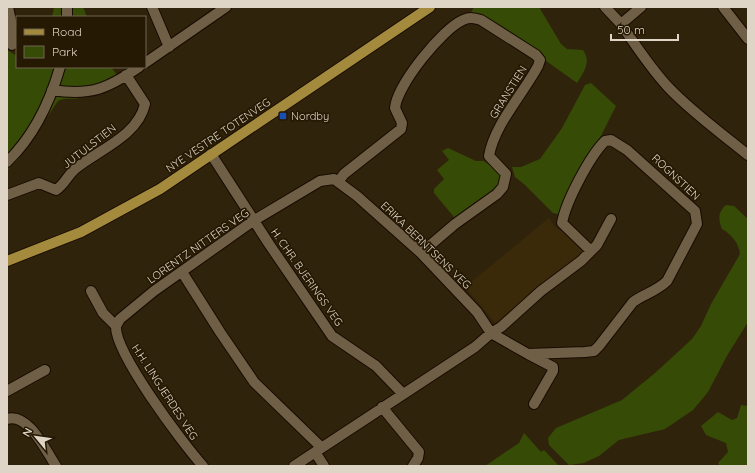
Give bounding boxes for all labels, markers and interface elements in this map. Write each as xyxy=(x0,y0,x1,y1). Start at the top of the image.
legend xyxy=(16,16,146,68)
scale bar xyxy=(611,16,678,42)
text: 50 m xyxy=(617,22,645,37)
text: Road xyxy=(52,24,82,39)
text: Park xyxy=(52,44,77,59)
street label: GRANSTIEN xyxy=(486,63,530,121)
street label: NYE VESTRE TOTENVEG xyxy=(163,95,273,175)
place label: Nordby xyxy=(291,109,329,123)
marker: Nordby xyxy=(278,111,288,121)
street label: JUTULSTIEN xyxy=(59,121,119,171)
street label: ROGNSTIEN xyxy=(649,151,703,203)
street label: ERIKA BERNTSENS VEG xyxy=(378,198,474,292)
street label: LORENTZ NITTERS VEG xyxy=(144,206,252,286)
street label: H. CHR. BJERINGS VEG xyxy=(268,225,346,329)
street label: H.H. LINGJERDES VEG xyxy=(129,341,201,443)
north arrow xyxy=(16,417,56,457)
text: N xyxy=(19,425,35,439)

